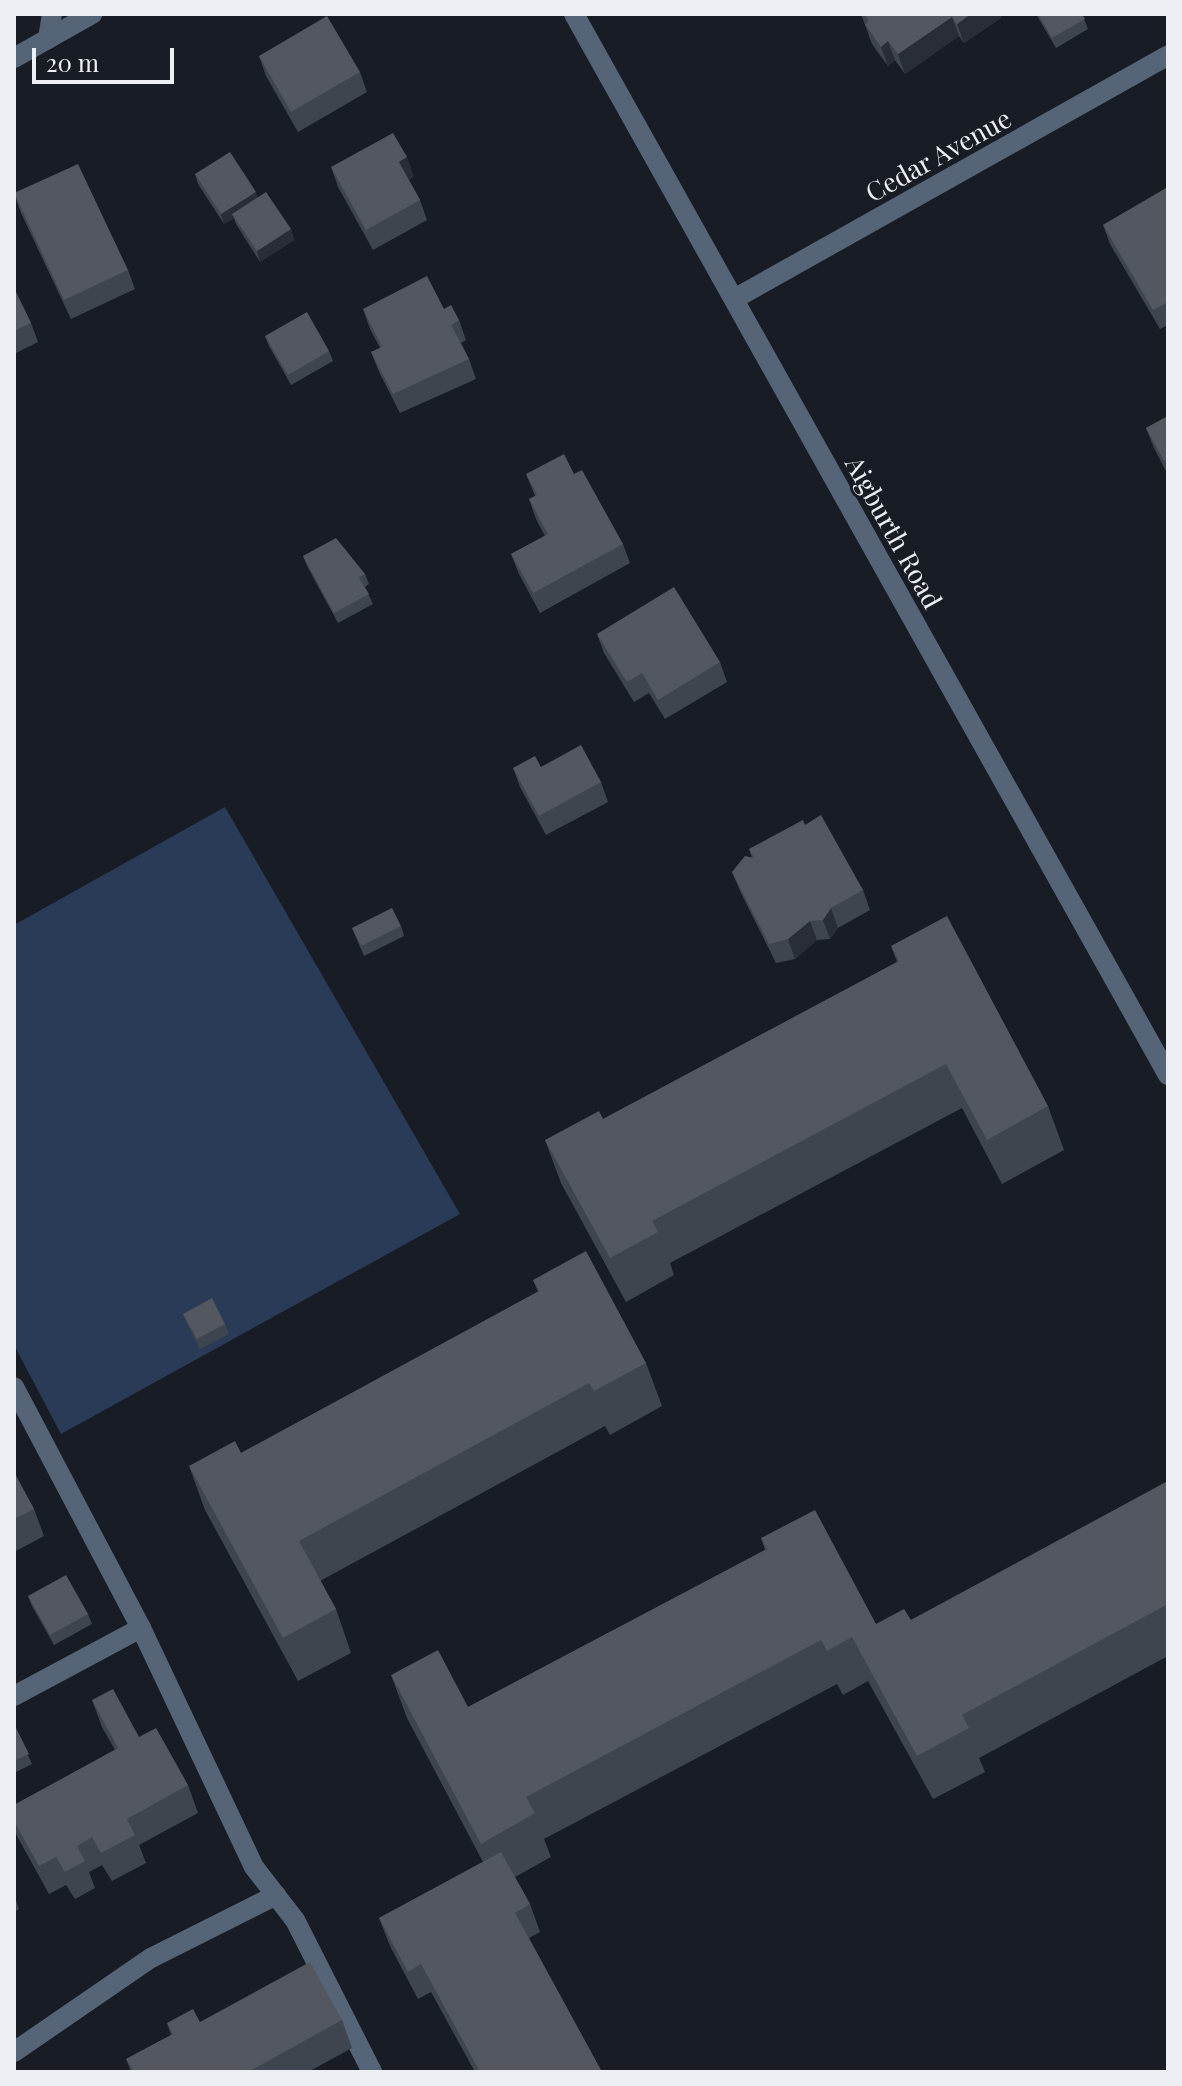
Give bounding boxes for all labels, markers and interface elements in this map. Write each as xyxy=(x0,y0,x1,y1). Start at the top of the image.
scale bar xyxy=(36,32,178,82)
text: 20 m xyxy=(46,46,99,78)
street label: Cedar Avenue xyxy=(859,102,1017,208)
street label: Aigburth Road xyxy=(839,450,949,614)

